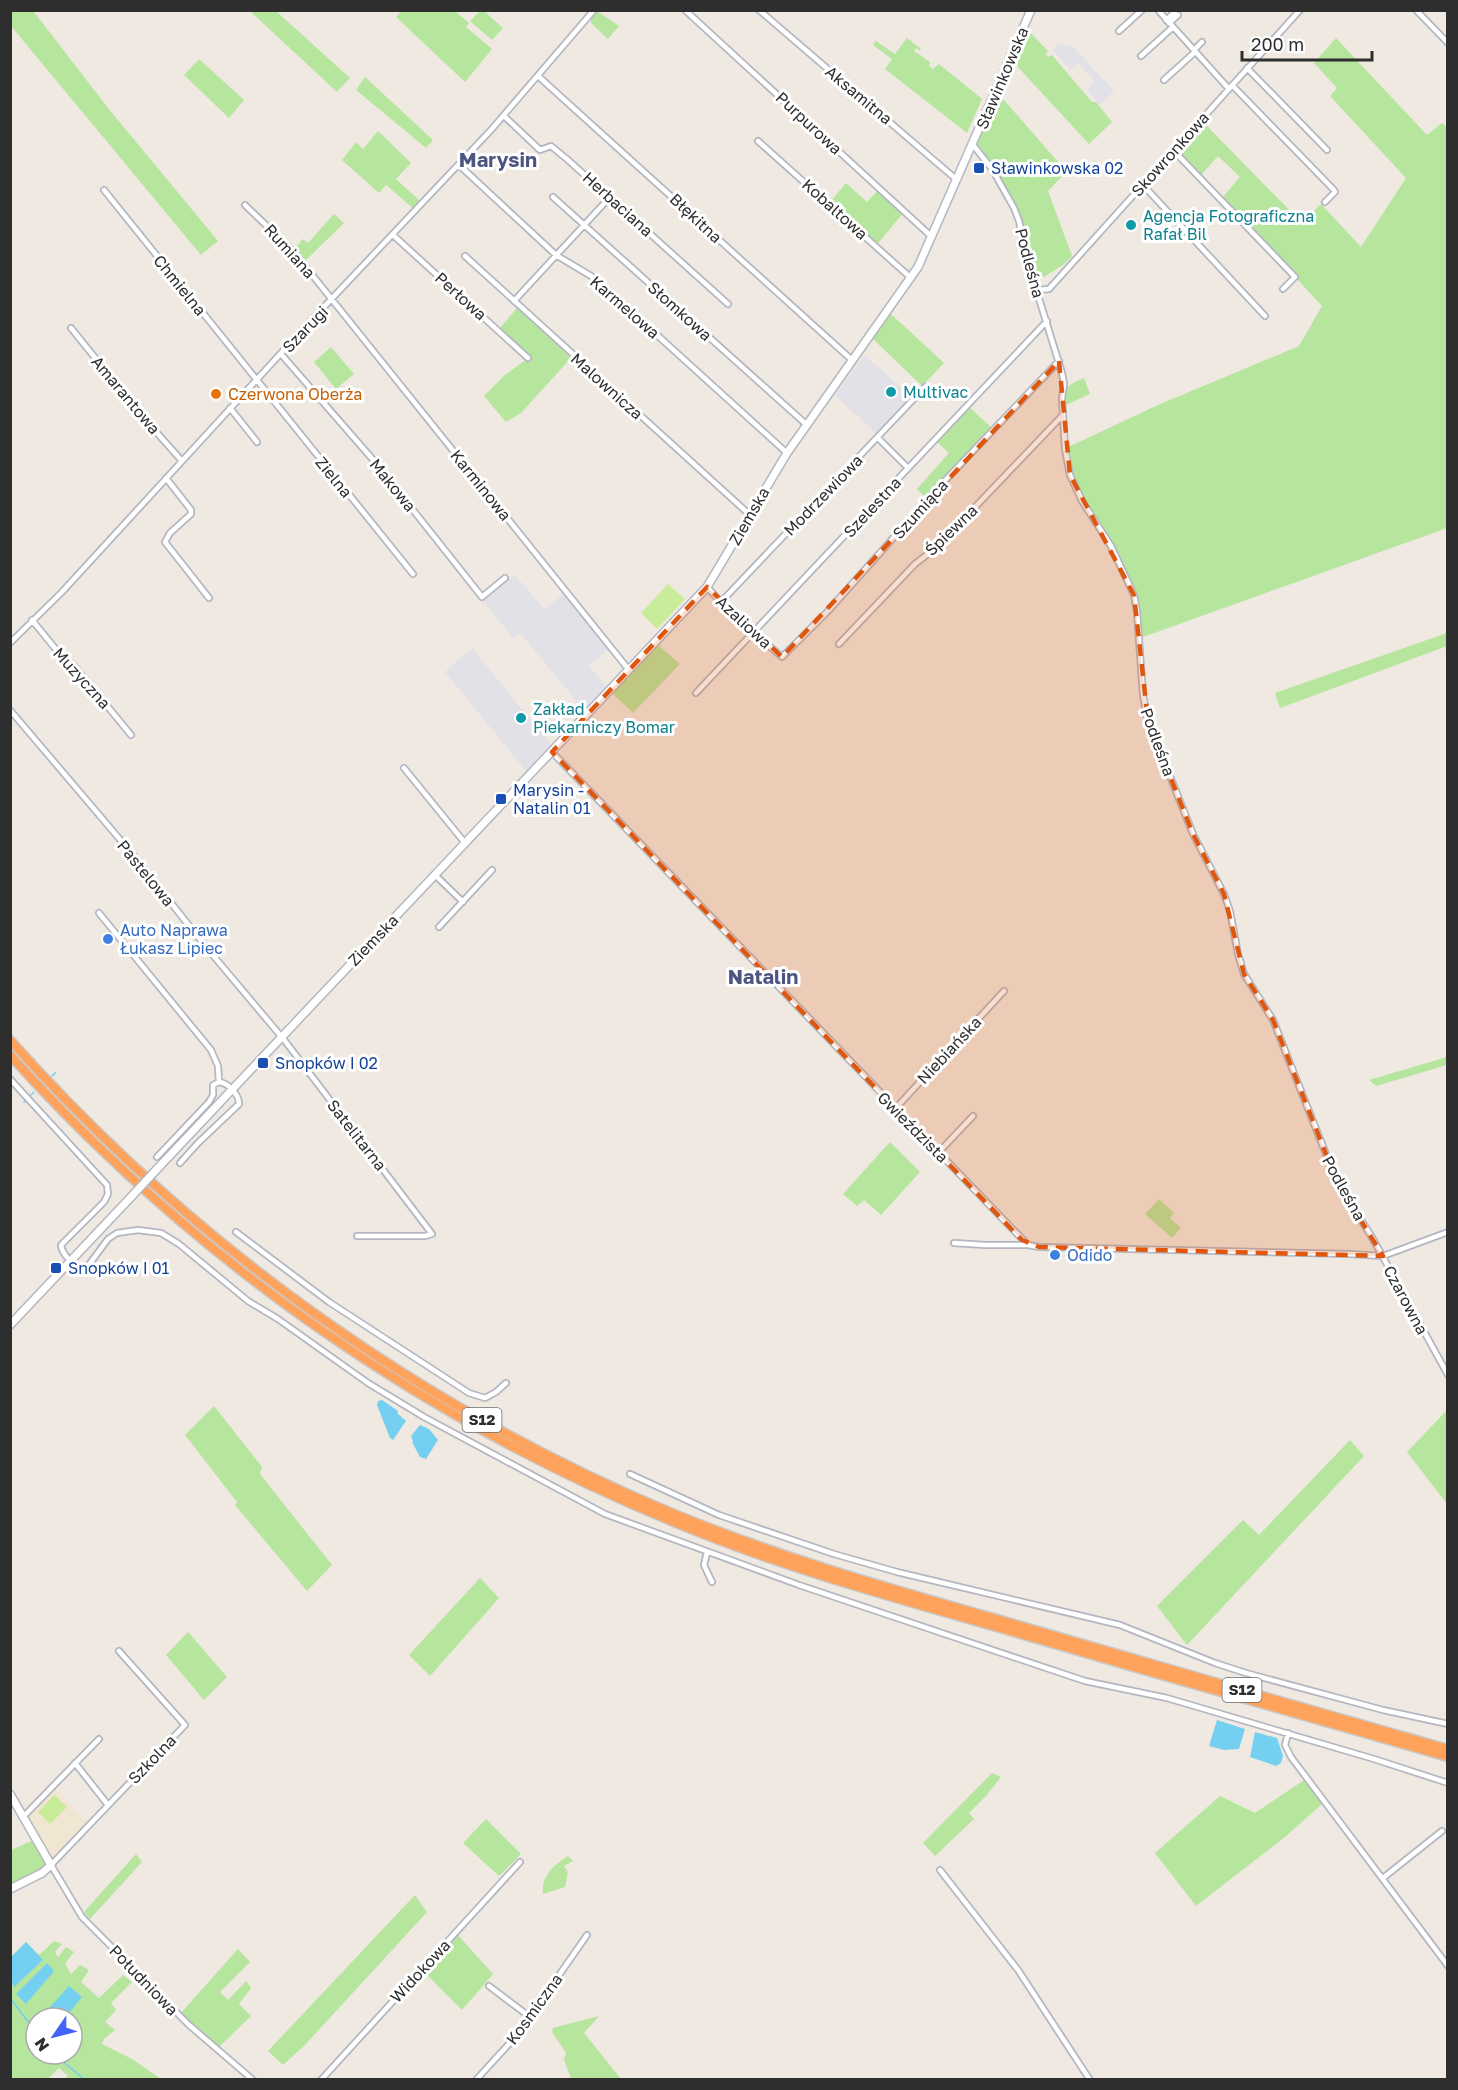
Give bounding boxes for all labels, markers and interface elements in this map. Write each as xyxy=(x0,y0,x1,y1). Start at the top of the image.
street label: Sławinkowska xyxy=(971,24,1033,132)
scale bar xyxy=(1242,24,1372,62)
text: 200 m xyxy=(1251,33,1304,55)
street label: Aksamitna xyxy=(822,61,896,129)
street label: Purpurowa xyxy=(772,87,846,159)
street label: Skowronkowa xyxy=(1127,108,1213,200)
district label: Marysin xyxy=(459,147,537,171)
place label: Sławinkowska 02 xyxy=(991,158,1123,178)
marker: Sławinkowska 02 xyxy=(972,161,986,175)
street label: Herbaciana xyxy=(579,167,657,241)
street label: Kobaltowa xyxy=(798,174,872,244)
street label: Błękitna xyxy=(666,189,726,247)
place label: Agencja Fotograficzna Rafał Bil xyxy=(1143,206,1314,244)
marker: Agencja Fotograficzna Rafał Bil xyxy=(1124,218,1138,232)
street label: Rumiana xyxy=(260,220,320,282)
street label: Podleśna xyxy=(1011,226,1049,300)
street label: Chmielna xyxy=(149,251,211,319)
street label: Perłowa xyxy=(431,268,491,324)
street label: Karmelowa xyxy=(586,271,664,343)
street label: Słomkowa xyxy=(644,277,716,345)
street label: Szarugi xyxy=(278,301,332,357)
street label: Malownicza xyxy=(567,348,647,424)
street label: Amarantowa xyxy=(87,352,165,438)
place label: Multivac xyxy=(903,382,968,402)
place label: Czerwona Oberża xyxy=(228,384,362,404)
marker: Multivac xyxy=(884,385,898,399)
marker: Czerwona Oberża xyxy=(209,387,223,401)
street label: Karminowa xyxy=(446,445,516,525)
street label: Modrzewiowa xyxy=(779,450,867,540)
street label: Zielna xyxy=(311,452,357,502)
street label: Makowa xyxy=(366,454,420,516)
street label: Szelestna xyxy=(839,473,905,541)
street label: Szumiąca xyxy=(888,475,952,543)
street label: Ziemska xyxy=(724,483,774,549)
street label: Śpiewna xyxy=(921,500,981,560)
street label: Azaliowa xyxy=(712,591,776,653)
street label: Muzyczna xyxy=(49,643,115,713)
place label: Zakład Piekarniczy Bomar xyxy=(533,699,675,737)
street label: Podleśna xyxy=(1136,705,1180,779)
marker: Zakład Piekarniczy Bomar xyxy=(514,711,528,725)
place label: Marysin - Natalin 01 xyxy=(513,780,591,818)
marker: Marysin - Natalin 01 xyxy=(494,792,508,806)
street label: Pastelowa xyxy=(113,836,179,910)
street label: Ziemska xyxy=(344,910,402,970)
place label: Auto Naprawa Łukasz Lipiec xyxy=(120,920,228,958)
marker: Auto Naprawa Łukasz Lipiec xyxy=(101,932,115,946)
district label: Natalin xyxy=(728,964,798,988)
street label: Niebiańska xyxy=(913,1012,985,1088)
place label: Snopków I 02 xyxy=(275,1053,378,1073)
marker: Snopków I 02 xyxy=(256,1056,270,1070)
street label: Gwieździsta xyxy=(873,1087,953,1167)
street label: Satelitarna xyxy=(323,1095,391,1175)
street label: Podleśna xyxy=(1318,1152,1370,1224)
place label: Odido xyxy=(1067,1245,1112,1265)
marker: Odido xyxy=(1048,1248,1062,1262)
place label: Snopków I 01 xyxy=(68,1258,170,1278)
marker: Snopków I 01 xyxy=(49,1261,63,1275)
street label: Czarowna xyxy=(1379,1262,1433,1338)
road number: S12 xyxy=(462,1408,502,1432)
road number: S12 xyxy=(1222,1678,1262,1702)
street label: Szkolna xyxy=(124,1730,180,1788)
street label: Widokowa xyxy=(386,1935,454,2007)
street label: Południowa xyxy=(105,1941,183,2019)
street label: Kosmiczna xyxy=(502,1970,566,2048)
north arrow xyxy=(24,2006,84,2066)
text: N xyxy=(30,2034,53,2055)

